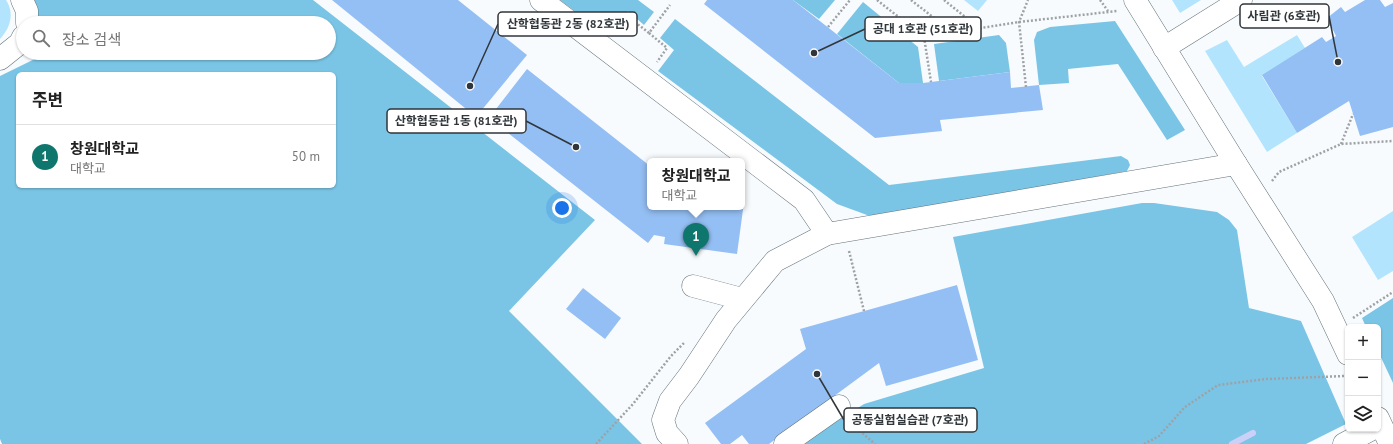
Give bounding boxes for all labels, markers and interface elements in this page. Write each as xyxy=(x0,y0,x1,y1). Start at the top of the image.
callout: 사림관 (6호관) xyxy=(1240,4,1329,28)
text: 사림관 (6호관) xyxy=(1248,8,1321,23)
callout: 산학협동관 2동 (82호관) xyxy=(498,12,637,36)
search box xyxy=(16,16,336,60)
text: 산학협동관 2동 (82호관) xyxy=(507,16,629,31)
callout: 공대 1호관 (51호관) xyxy=(865,17,981,41)
text: 공대 1호관 (51호관) xyxy=(873,21,973,36)
icon: search xyxy=(30,27,52,49)
text: 장소 검색 xyxy=(62,30,121,49)
text: 주변 xyxy=(32,89,63,111)
callout: 산학협동관 1동 (81호관) xyxy=(387,109,526,133)
text: 산학협동관 1동 (81호관) xyxy=(395,113,517,128)
text: 창원대학교 xyxy=(70,139,139,158)
text: 1 xyxy=(41,148,49,165)
text: 50 m xyxy=(292,148,320,165)
popup xyxy=(647,158,745,210)
text: 대학교 xyxy=(70,160,106,177)
text: 창원대학교 xyxy=(661,166,731,185)
text: 대학교 xyxy=(661,187,697,204)
your location xyxy=(552,198,572,218)
pin: 1 xyxy=(683,223,709,256)
map controls xyxy=(1345,324,1381,432)
button: + xyxy=(1345,324,1381,360)
button: − xyxy=(1345,360,1381,396)
button: layers xyxy=(1345,396,1381,432)
callout: 공동실험실습관 (7호관) xyxy=(844,408,977,432)
text: 공동실험실습관 (7호관) xyxy=(851,412,969,427)

